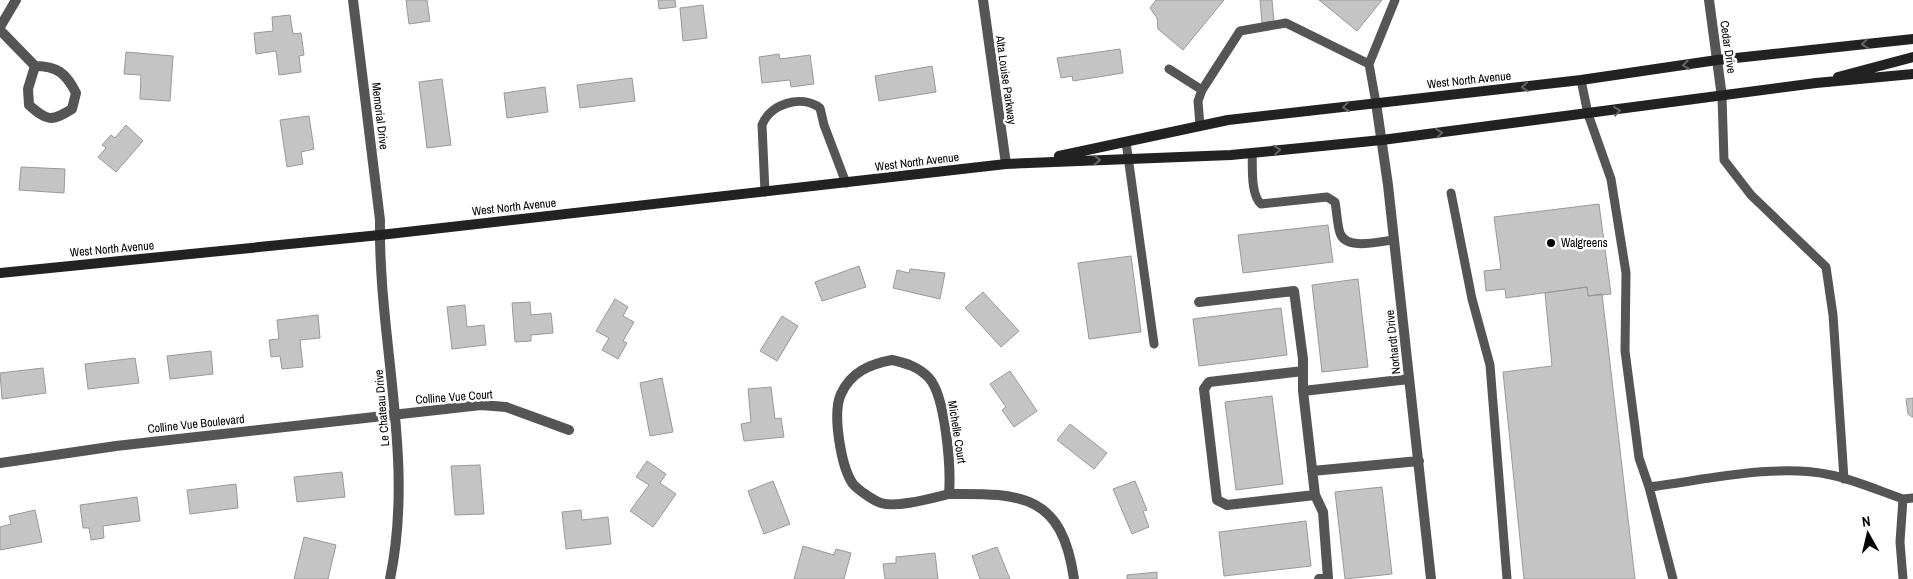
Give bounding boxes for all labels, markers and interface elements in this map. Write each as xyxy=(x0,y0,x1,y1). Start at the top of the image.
street label: Cedar Drive xyxy=(1716,20,1740,74)
street label: Alta Louise Parkway xyxy=(992,33,1020,126)
one-way arrow xyxy=(1860,38,1868,49)
one-way arrow xyxy=(1681,59,1689,70)
street label: West North Avenue xyxy=(1426,68,1512,92)
one-way arrow xyxy=(1520,81,1528,92)
street label: Memorial Drive xyxy=(368,82,392,150)
one-way arrow xyxy=(1342,101,1350,112)
one-way arrow xyxy=(1613,106,1621,116)
one-way arrow xyxy=(1435,128,1443,139)
one-way arrow xyxy=(1273,145,1281,156)
street label: West North Avenue xyxy=(874,149,960,175)
one-way arrow xyxy=(1094,154,1102,165)
street label: West North Avenue xyxy=(471,195,557,219)
place label: Walgreens xyxy=(1561,235,1608,251)
street label: West North Avenue xyxy=(69,237,155,261)
marker: Walgreens xyxy=(1545,237,1557,249)
street label: Norhardt Drive xyxy=(1382,309,1404,375)
street label: Le Chateau Drive xyxy=(371,369,393,447)
street label: Colline Vue Court xyxy=(415,386,493,408)
street label: Michelle Court xyxy=(944,399,970,465)
street label: Colline Vue Boulevard xyxy=(147,411,245,437)
north arrow xyxy=(1843,509,1893,559)
text: N xyxy=(1861,512,1872,531)

